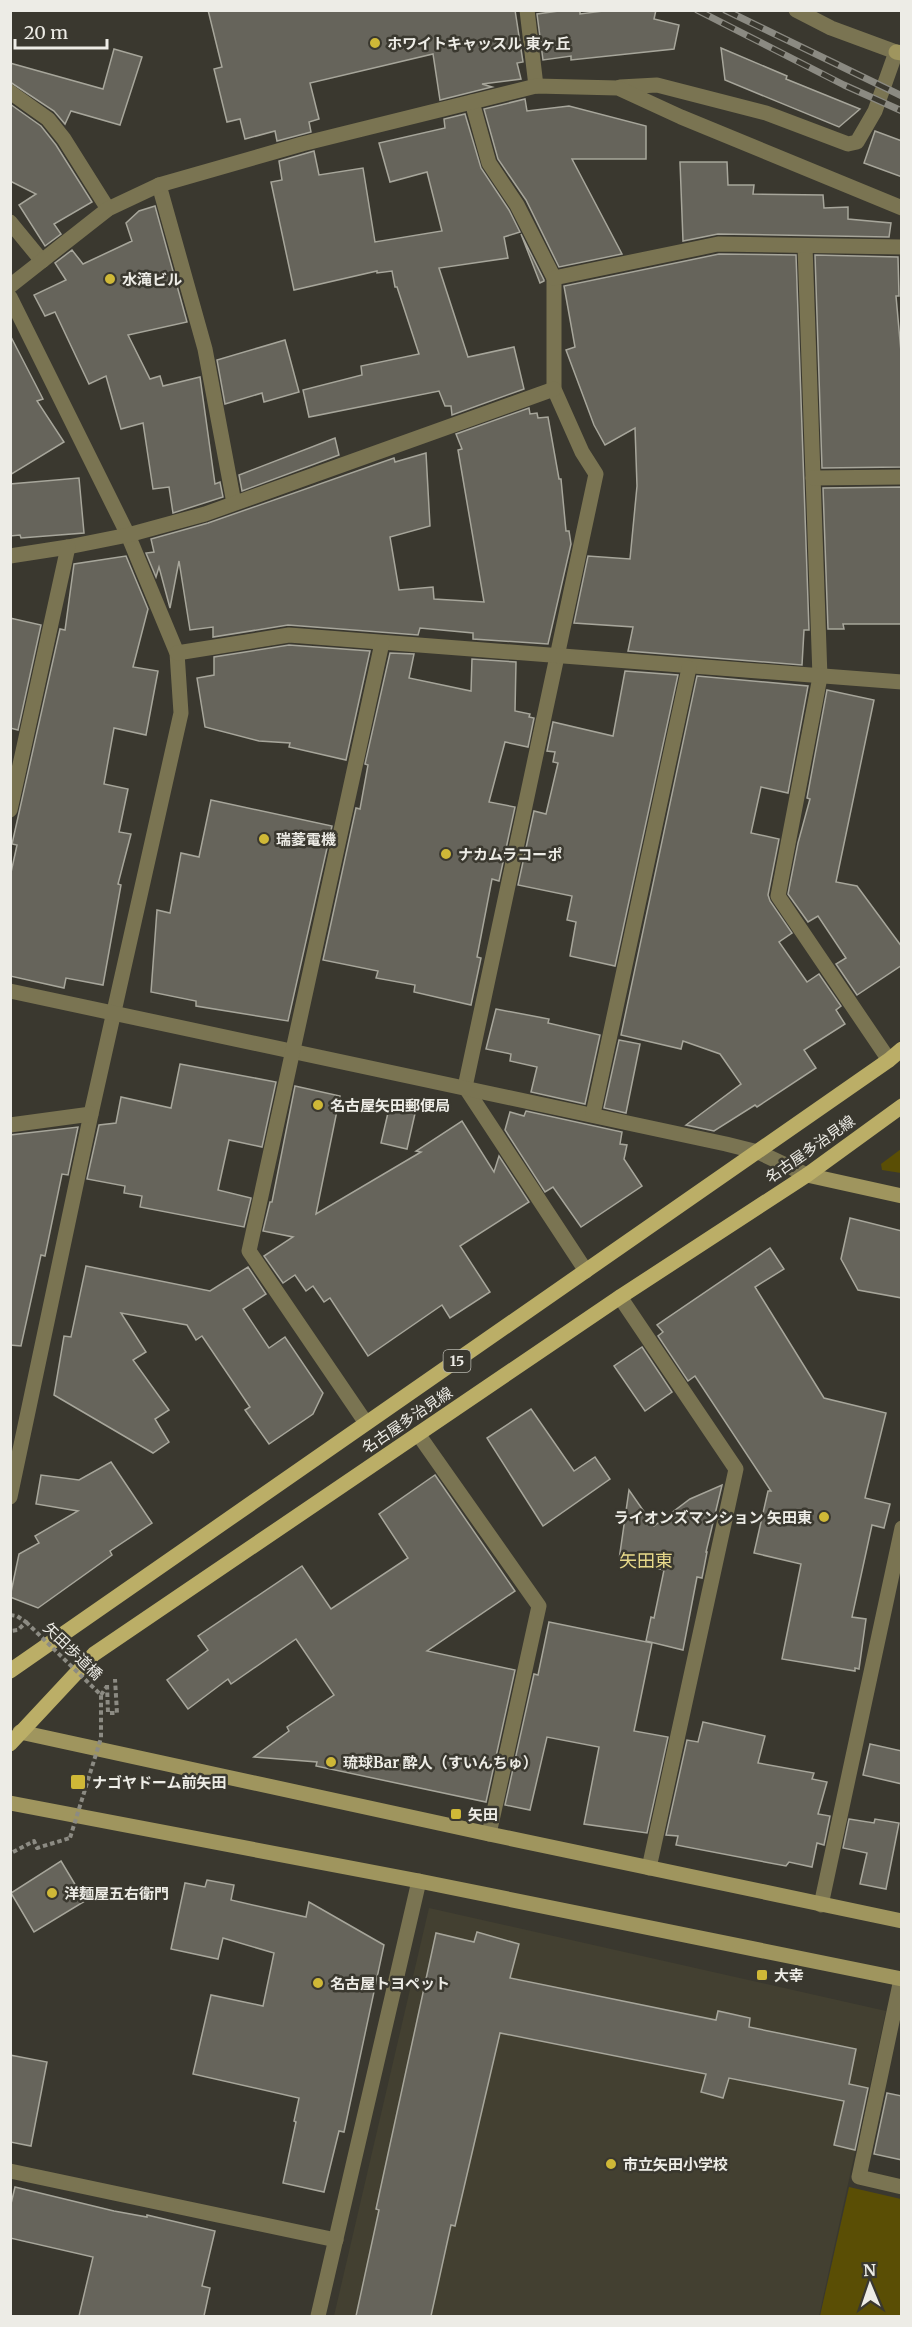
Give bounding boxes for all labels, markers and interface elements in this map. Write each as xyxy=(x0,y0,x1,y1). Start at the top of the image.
scale bar xyxy=(15,12,106,50)
text: 20 m xyxy=(24,21,68,44)
place label: ホワイトキャッスル 東ヶ丘 xyxy=(387,34,571,53)
marker: ホワイトキャッスル 東ヶ丘 xyxy=(368,36,382,50)
place label: 水滝ビル xyxy=(122,270,182,289)
marker: 水滝ビル xyxy=(103,272,117,286)
place label: 瑞菱電機 xyxy=(276,830,336,849)
marker: 瑞菱電機 xyxy=(257,832,271,846)
place label: ナカムラコーポ xyxy=(458,845,562,864)
marker: ナカムラコーポ xyxy=(439,847,453,861)
place label: 名古屋矢田郵便局 xyxy=(330,1096,450,1115)
marker: 名古屋矢田郵便局 xyxy=(311,1098,325,1112)
street label: 名古屋多治見線 xyxy=(762,1111,858,1187)
road number: 15 xyxy=(444,1350,470,1372)
street label: 名古屋多治見線 xyxy=(358,1383,456,1457)
place label: ライオンズマンション 矢田東 xyxy=(614,1508,812,1527)
marker: ライオンズマンション 矢田東 xyxy=(817,1510,831,1524)
district label: 矢田東 xyxy=(619,1549,673,1572)
street label: 矢田歩道橋 xyxy=(39,1618,107,1684)
place label: 琉球Bar 酔人（すいんちゅ） xyxy=(343,1753,538,1772)
marker: 琉球Bar 酔人（すいんちゅ） xyxy=(324,1755,338,1769)
marker: ナゴヤドーム前矢田 xyxy=(69,1773,87,1791)
place label: ナゴヤドーム前矢田 xyxy=(92,1773,227,1792)
place label: 矢田 xyxy=(468,1805,498,1824)
marker: 矢田 xyxy=(449,1807,463,1821)
place label: 洋麺屋五右衛門 xyxy=(64,1884,169,1903)
marker: 洋麺屋五右衛門 xyxy=(45,1886,59,1900)
place label: 大幸 xyxy=(774,1966,804,1985)
marker: 大幸 xyxy=(755,1968,769,1982)
place label: 名古屋トヨペット xyxy=(330,1974,450,1993)
marker: 名古屋トヨペット xyxy=(311,1976,325,1990)
place label: 市立矢田小学校 xyxy=(623,2155,728,2174)
marker: 市立矢田小学校 xyxy=(604,2157,618,2171)
north arrow xyxy=(840,2255,900,2315)
text: N xyxy=(863,2260,877,2280)

